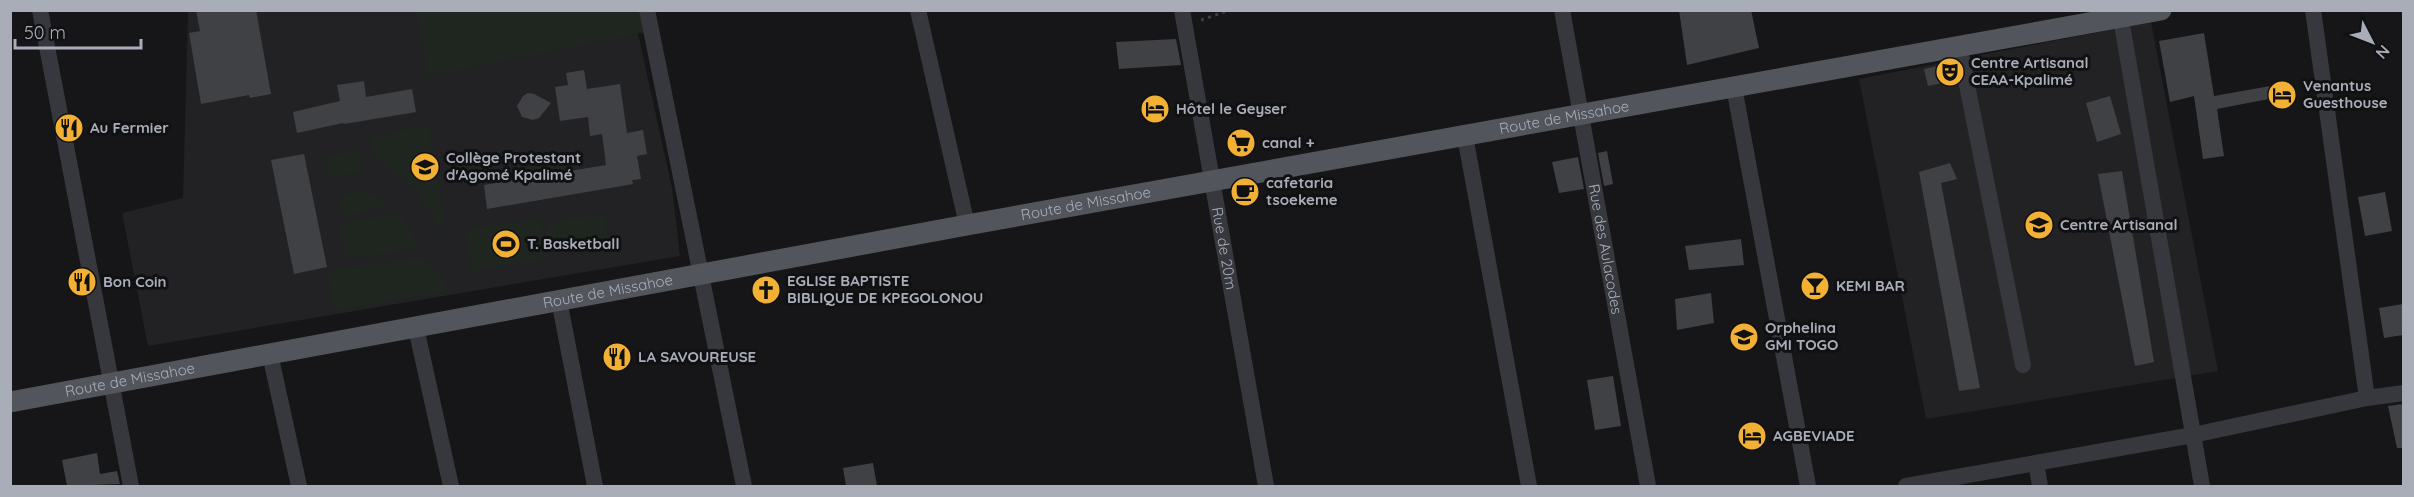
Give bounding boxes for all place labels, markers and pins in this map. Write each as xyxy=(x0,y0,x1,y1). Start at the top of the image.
place label: Centre Artisanal CEAA-Kpalimé xyxy=(1971,53,2089,89)
theatre icon: Centre Artisanal CEAA-Kpalimé xyxy=(1934,56,1966,88)
place label: Venantus Guesthouse xyxy=(2303,76,2388,112)
hotel icon: Venantus Guesthouse xyxy=(2266,79,2298,111)
hotel icon: Hôtel le Geyser xyxy=(1139,93,1171,125)
place label: Hôtel le Geyser xyxy=(1176,99,1287,118)
restaurant icon: Au Fermier xyxy=(53,112,85,144)
place label: Au Fermier xyxy=(90,118,169,137)
supermarket icon: canal + xyxy=(1225,127,1257,159)
place label: canal + xyxy=(1262,133,1315,152)
place label: Collège Protestant d'Agomé Kpalimé xyxy=(446,148,581,184)
school or university icon: Collège Protestant d'Agomé Kpalimé xyxy=(409,151,441,183)
place label: cafetaria tsoekeme xyxy=(1266,173,1338,209)
cafe icon: cafetaria tsoekeme xyxy=(1229,176,1261,208)
school or university icon: Centre Artisanal xyxy=(2023,209,2055,241)
place label: Centre Artisanal xyxy=(2060,215,2178,234)
sports icon: T. Basketball xyxy=(490,228,522,260)
place label: T. Basketball xyxy=(527,234,619,253)
restaurant icon: Bon Coin xyxy=(66,266,98,298)
bar icon: KEMI BAR xyxy=(1799,270,1831,302)
place label: EGLISE BAPTISTE BIBLIQUE DE KPEGOLONOU xyxy=(787,271,983,307)
place label: Bon Coin xyxy=(103,272,167,291)
church icon: EGLISE BAPTISTE BIBLIQUE DE KPEGOLONOU xyxy=(750,274,782,306)
place label: KEMI BAR xyxy=(1836,276,1905,295)
place label: Orphelina GMI TOGO xyxy=(1765,318,1838,354)
school or university icon: Orphelina GMI TOGO xyxy=(1728,321,1760,353)
restaurant icon: LA SAVOUREUSE xyxy=(601,341,633,373)
place label: LA SAVOUREUSE xyxy=(638,347,756,366)
hotel icon: AGBEVIADE xyxy=(1736,420,1768,452)
place label: AGBEVIADE xyxy=(1773,426,1855,445)

